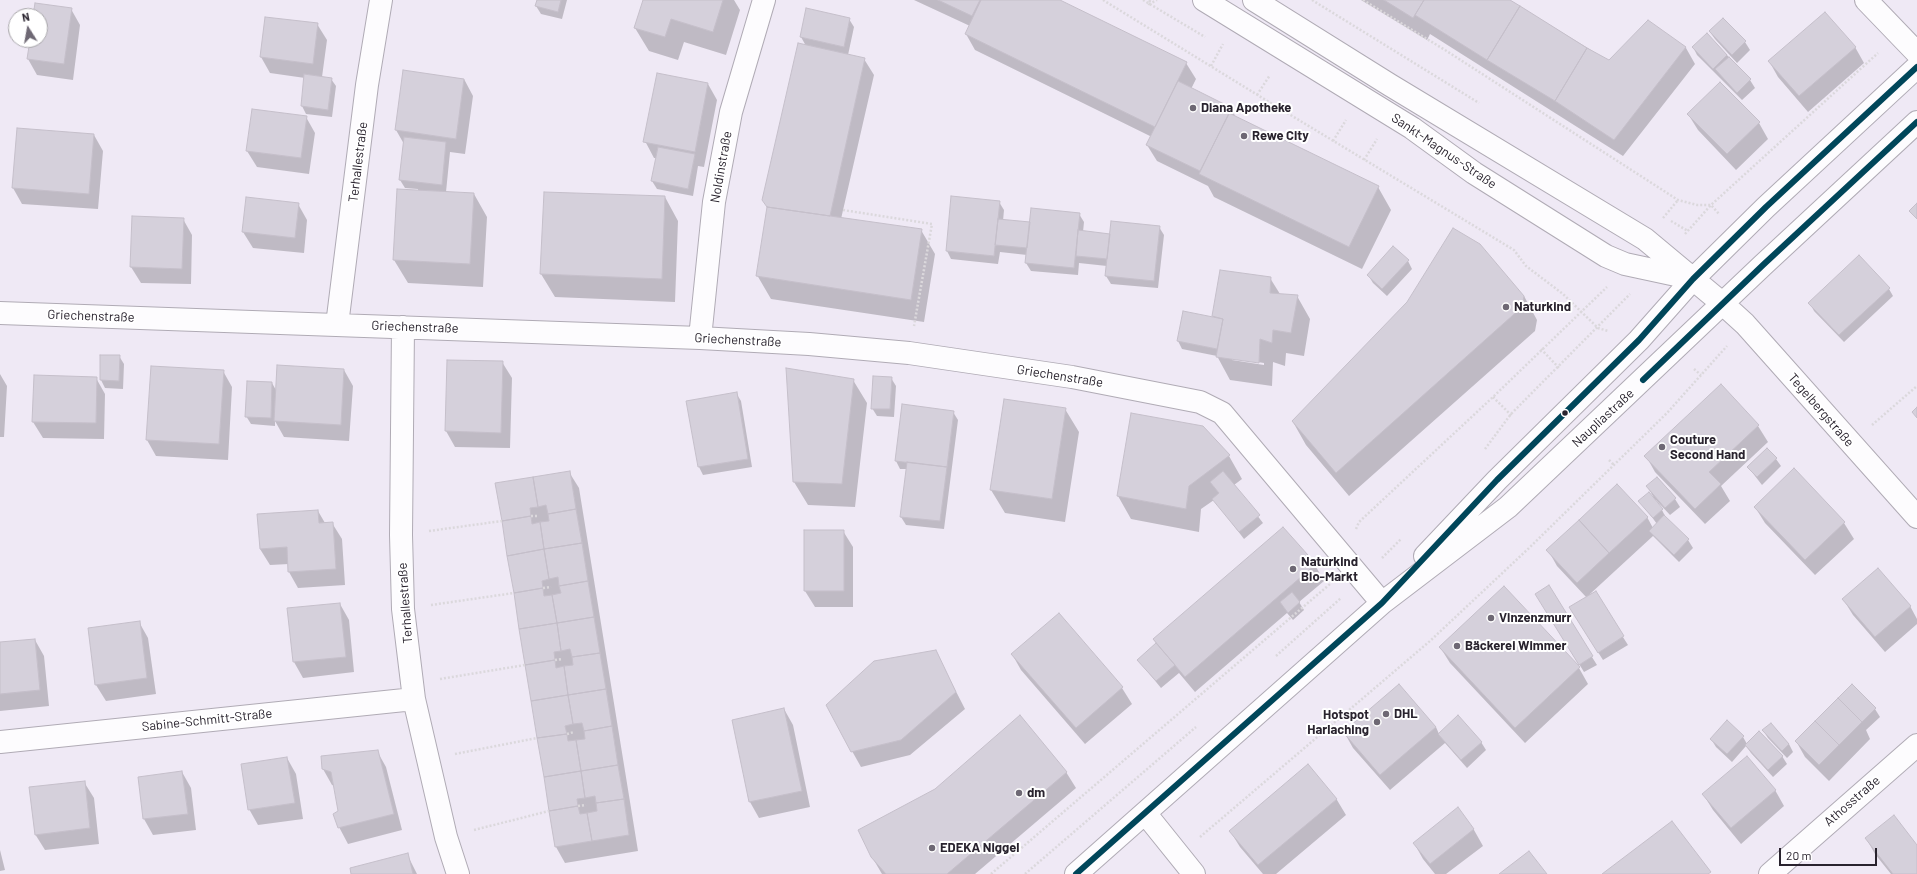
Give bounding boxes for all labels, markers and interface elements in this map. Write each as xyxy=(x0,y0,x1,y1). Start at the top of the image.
north arrow xyxy=(8,8,48,48)
text: N xyxy=(21,10,31,24)
place label: Diana Apotheke xyxy=(1201,100,1291,116)
marker: Diana Apotheke xyxy=(1188,103,1198,113)
street label: Sankt-Magnus-Straße xyxy=(1388,110,1500,192)
street label: Terhallestraße xyxy=(345,121,371,203)
place label: Rewe City xyxy=(1252,128,1309,144)
street label: Noldinstraße xyxy=(707,130,735,204)
marker: Rewe City xyxy=(1239,131,1249,141)
place label: Naturkind xyxy=(1514,299,1571,315)
marker: Naturkind xyxy=(1501,302,1511,312)
street label: Griechenstraße xyxy=(47,307,135,325)
street label: Griechenstraße xyxy=(371,318,459,336)
street label: Griechenstraße xyxy=(694,330,782,350)
street label: Griechenstraße xyxy=(1016,361,1104,391)
street label: Tegelbergstraße xyxy=(1785,370,1857,450)
street label: Naupliastraße xyxy=(1569,385,1637,451)
unlabelled marker xyxy=(1560,408,1570,418)
place label: Couture Second Hand xyxy=(1670,432,1745,463)
marker: Couture Second Hand xyxy=(1657,442,1667,452)
place label: Naturkind Bio-Markt xyxy=(1301,554,1358,585)
street label: Terhallestraße xyxy=(394,562,416,644)
marker: Naturkind Bio-Markt xyxy=(1288,564,1298,574)
place label: Vinzenzmurr xyxy=(1499,610,1572,626)
marker: Vinzenzmurr xyxy=(1486,613,1496,623)
place label: Bäckerei Wimmer xyxy=(1465,638,1567,654)
marker: Bäckerei Wimmer xyxy=(1452,641,1462,651)
street label: Sabine-Schmitt-Straße xyxy=(141,705,273,735)
place label: DHL xyxy=(1394,706,1418,722)
place label: Hotspot Harlaching xyxy=(1307,707,1369,738)
marker: DHL xyxy=(1381,709,1391,719)
marker: Hotspot Harlaching xyxy=(1372,717,1382,727)
street label: Athosstraße xyxy=(1821,772,1883,830)
place label: dm xyxy=(1027,785,1045,801)
marker: dm xyxy=(1014,788,1024,798)
place label: EDEKA Niggel xyxy=(940,840,1020,856)
scale bar xyxy=(1781,840,1879,866)
marker: EDEKA Niggel xyxy=(927,843,937,853)
text: 20 m xyxy=(1786,848,1812,862)

